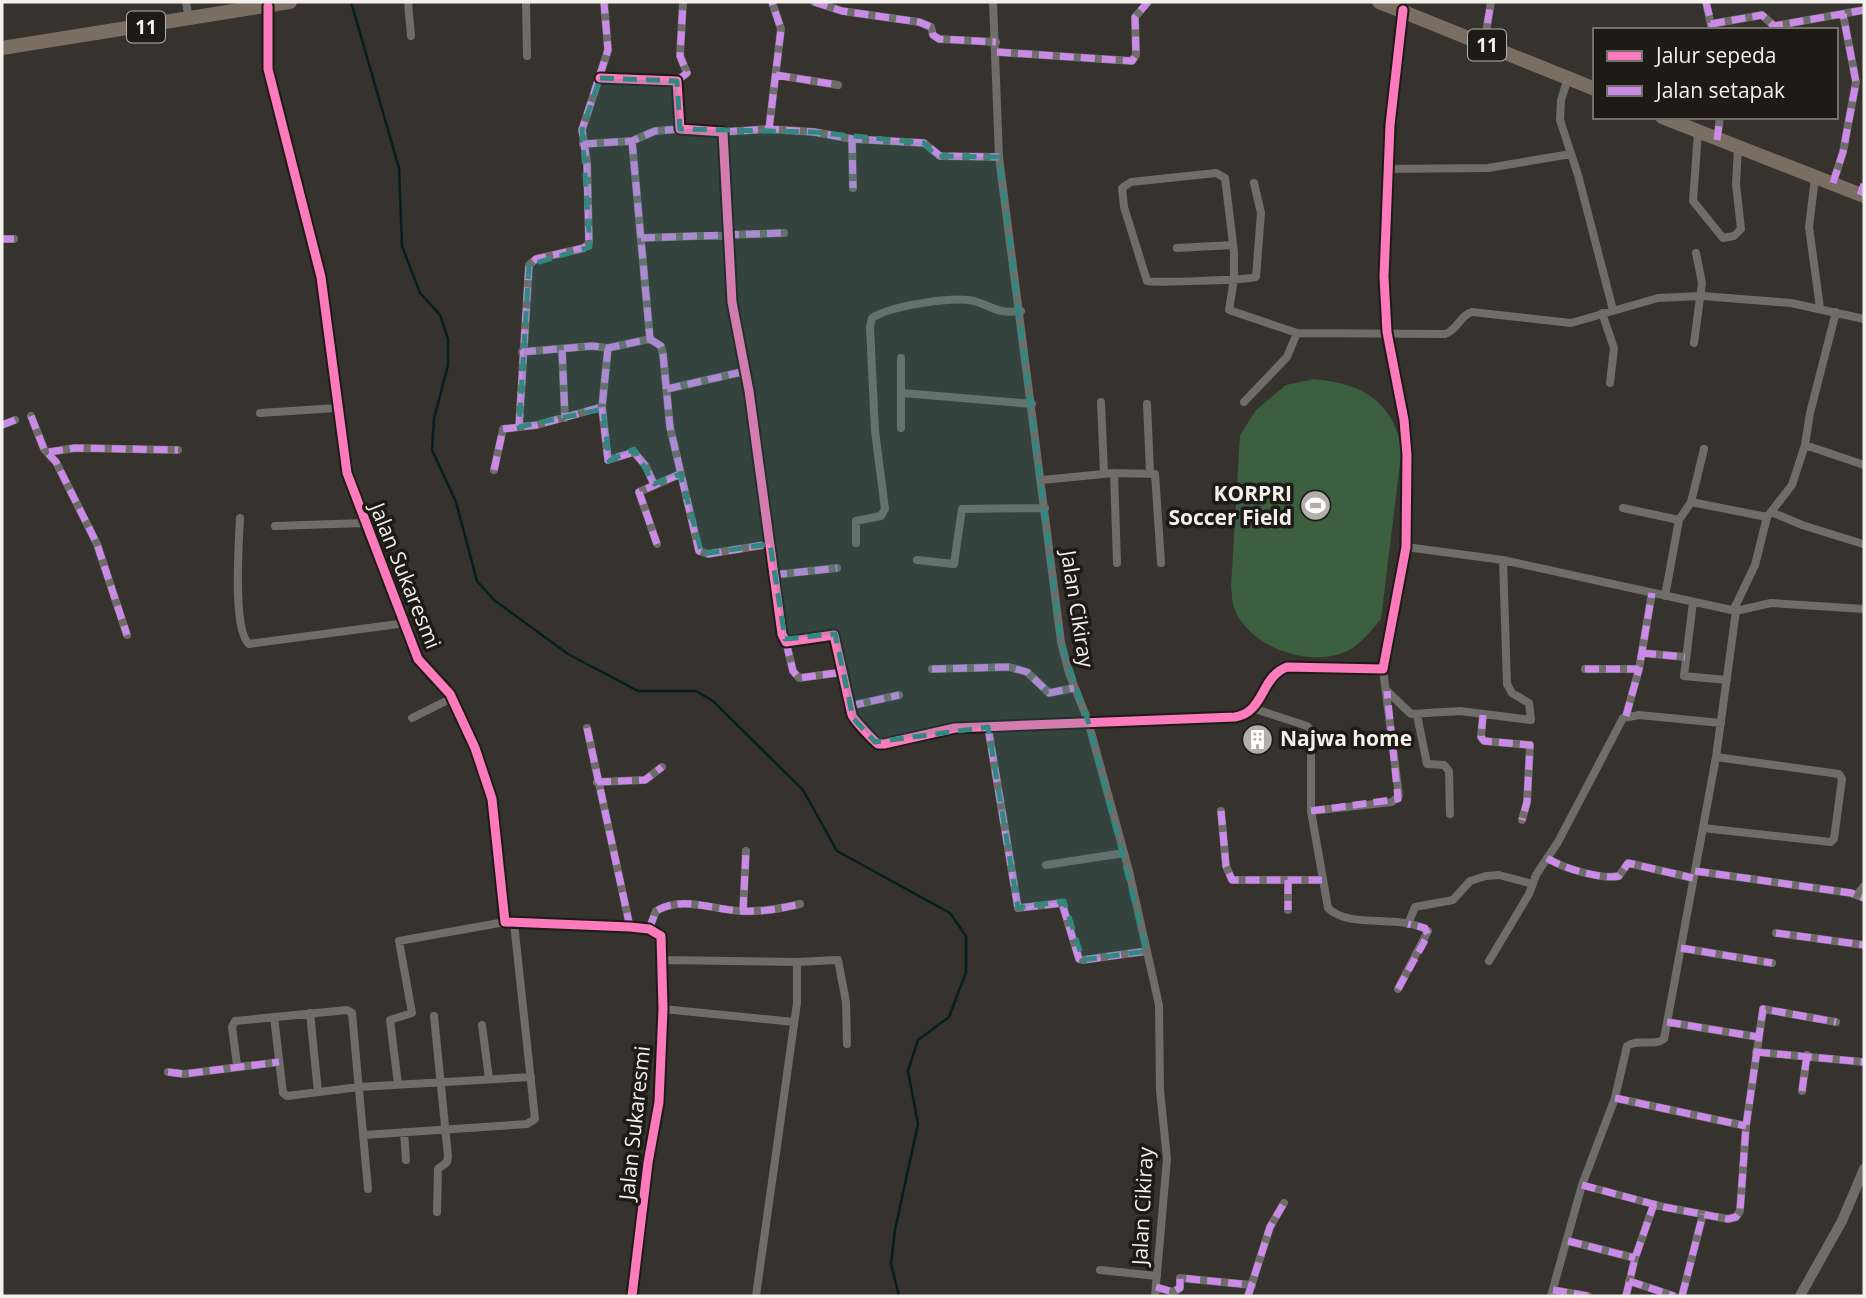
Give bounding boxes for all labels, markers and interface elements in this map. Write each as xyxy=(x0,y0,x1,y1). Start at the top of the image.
road number: 11 xyxy=(127,12,165,42)
legend xyxy=(1593,28,1838,119)
road number: 11 xyxy=(1468,30,1506,60)
text: Jalur sepeda xyxy=(1654,41,1776,69)
text: Jalan setapak xyxy=(1654,76,1785,104)
place label: KORPRI Soccer Field xyxy=(1168,479,1292,531)
sports icon: KORPRI Soccer Field xyxy=(1298,489,1332,523)
street label: Jalan Sukaresmi xyxy=(363,497,448,653)
street label: Jalan Cikiray xyxy=(1055,546,1101,670)
building icon: Najwa home xyxy=(1240,722,1274,756)
place label: Najwa home xyxy=(1280,724,1412,752)
street label: Jalan Sukaresmi xyxy=(612,1044,656,1203)
street label: Jalan Cikiray xyxy=(1125,1146,1159,1268)

